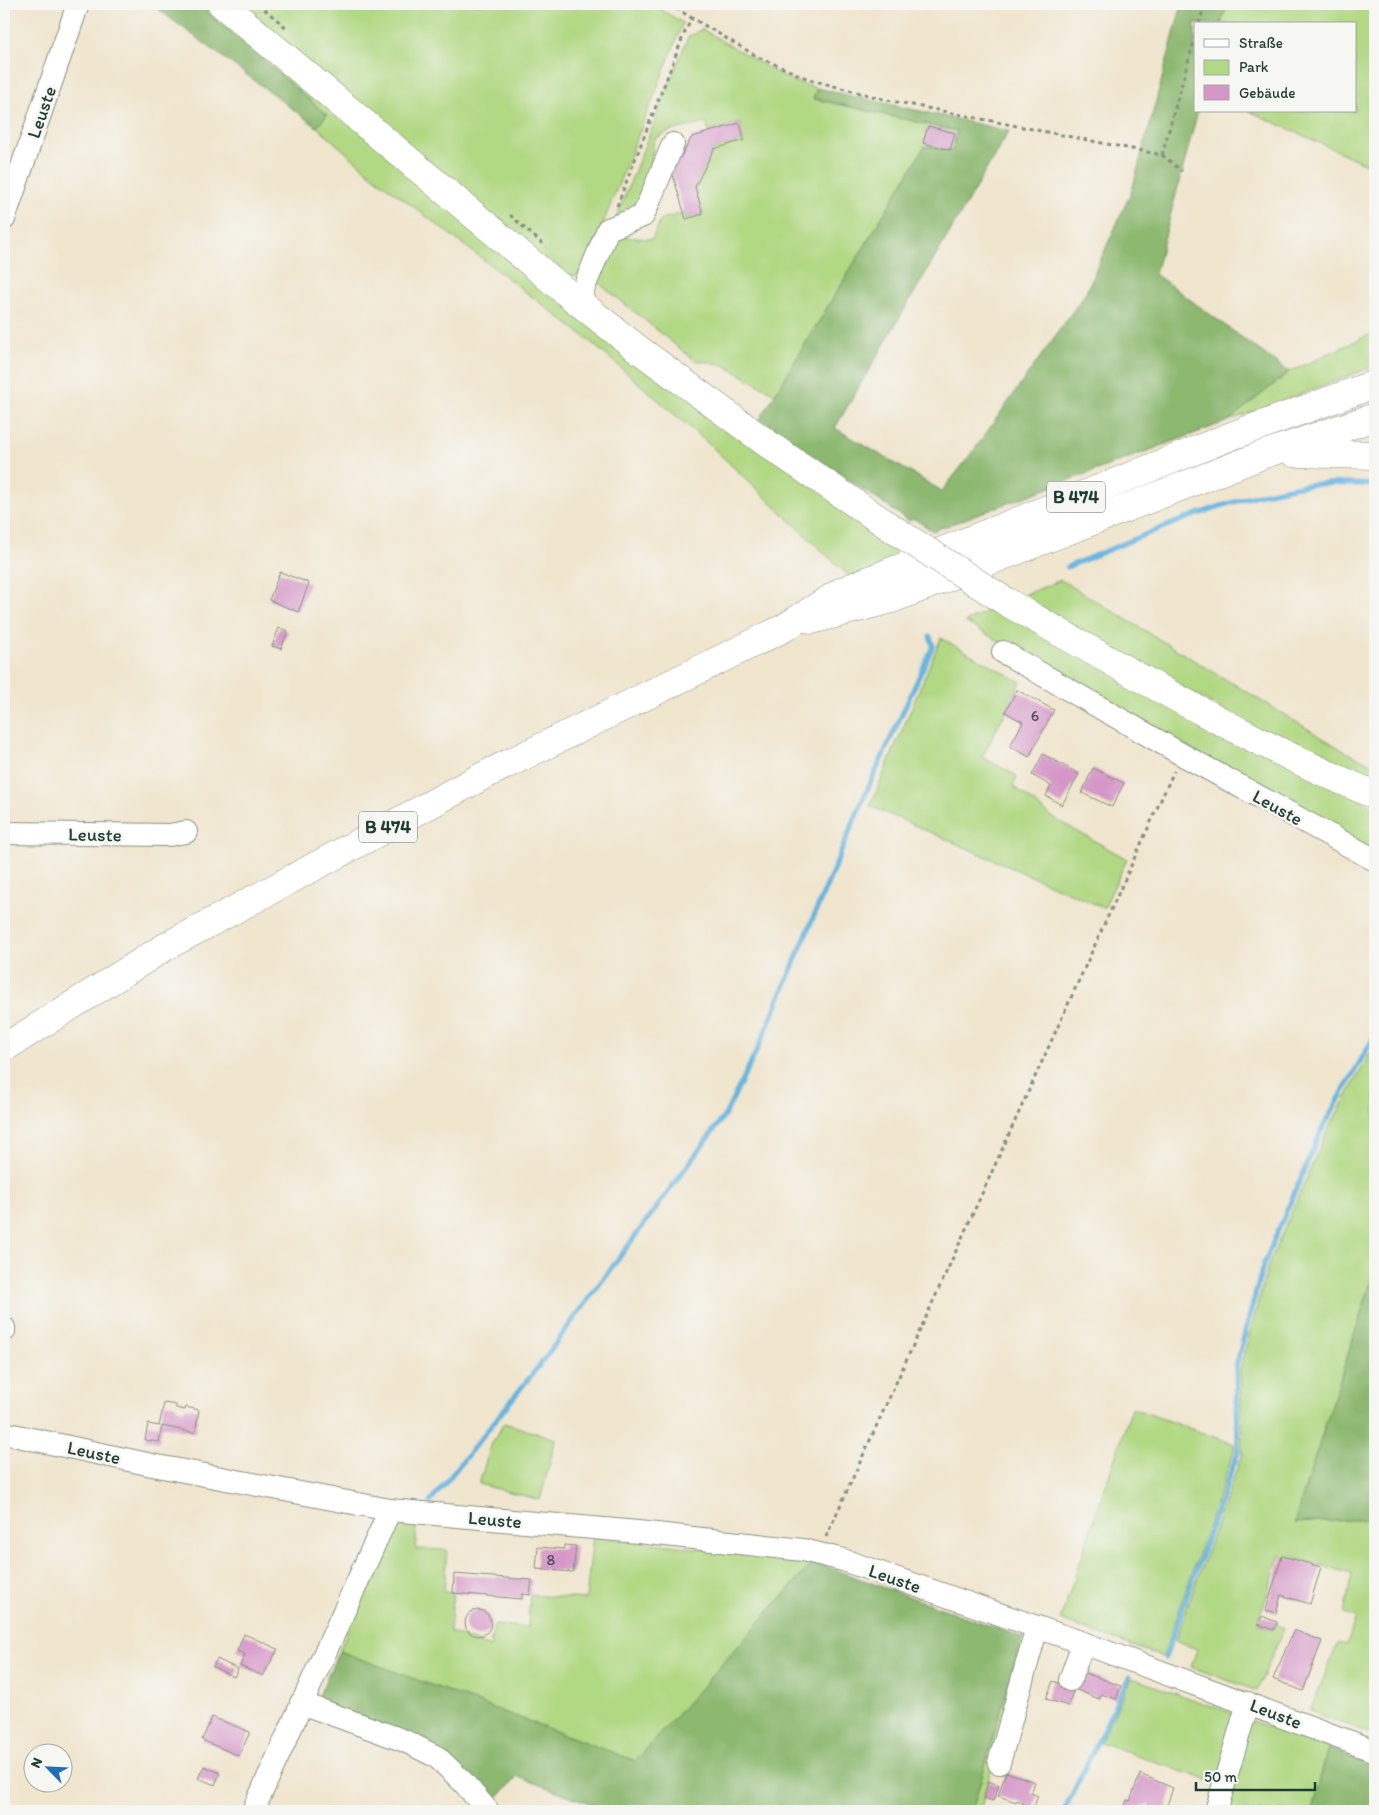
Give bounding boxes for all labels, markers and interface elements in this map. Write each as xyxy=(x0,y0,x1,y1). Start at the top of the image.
legend xyxy=(1194,22,1356,112)
text: Straße xyxy=(1239,34,1283,52)
text: Park xyxy=(1239,58,1269,76)
street label: Leuste xyxy=(22,83,61,141)
text: Gebäude xyxy=(1239,84,1296,102)
road number: B 474 xyxy=(1047,482,1105,512)
house number: 6 xyxy=(1031,706,1039,725)
street label: Leuste xyxy=(1249,784,1307,831)
road number: B 474 xyxy=(359,812,417,842)
street label: Leuste xyxy=(68,823,122,846)
street label: Leuste xyxy=(65,1436,123,1469)
street label: Leuste xyxy=(467,1506,523,1533)
house number: 8 xyxy=(547,1550,556,1569)
street label: Leuste xyxy=(866,1559,924,1598)
street label: Leuste xyxy=(1247,1693,1305,1734)
north arrow xyxy=(22,1742,72,1792)
text: N xyxy=(27,1755,46,1771)
scale bar xyxy=(1196,1760,1315,1792)
text: 50 m xyxy=(1204,1768,1237,1786)

